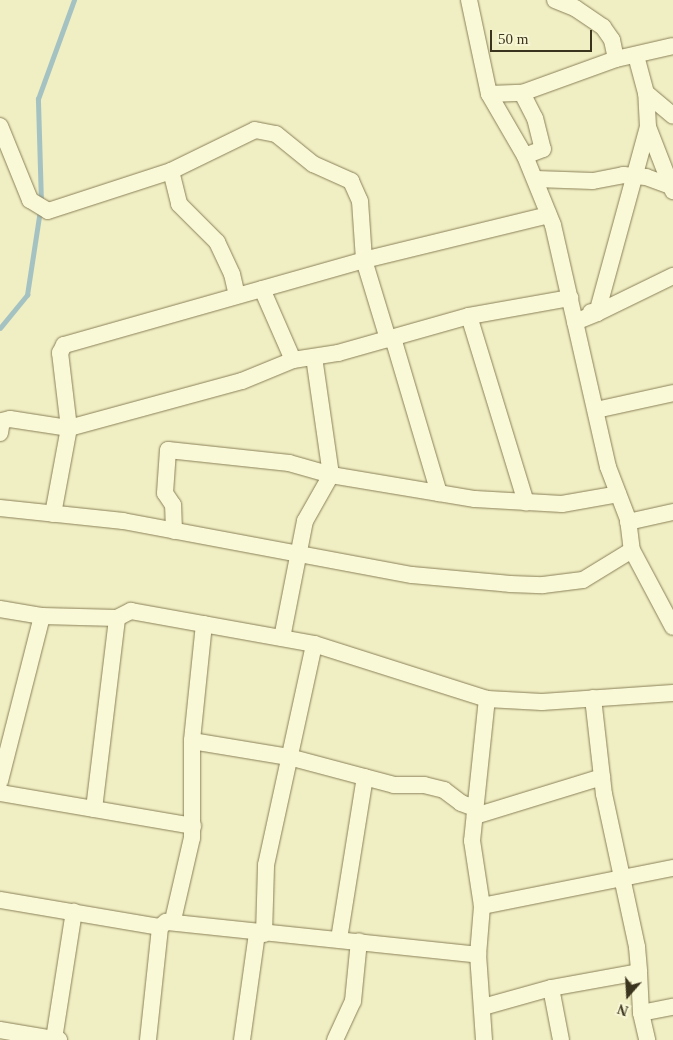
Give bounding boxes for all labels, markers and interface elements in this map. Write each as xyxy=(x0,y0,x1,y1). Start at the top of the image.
scale bar xyxy=(493,20,596,52)
text: 50 m xyxy=(498,31,528,47)
north arrow xyxy=(603,970,653,1020)
text: N xyxy=(616,1001,630,1018)

